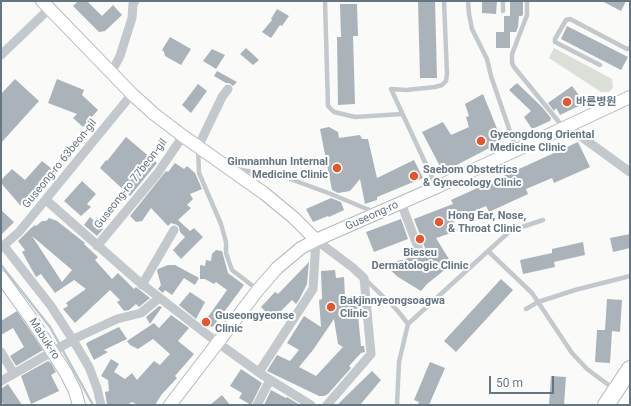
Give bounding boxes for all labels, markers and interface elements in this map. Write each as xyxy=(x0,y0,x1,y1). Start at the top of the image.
place label: 바른병원 xyxy=(576,95,616,109)
marker: 바른병원 xyxy=(561,96,573,108)
street label: Guseong-ro 63beon-gil xyxy=(20,117,100,211)
place label: Gyeongdong Oriental Medicine Clinic xyxy=(490,128,594,154)
marker: Gyeongdong Oriental Medicine Clinic xyxy=(475,135,487,147)
street label: Guseong-ro 77beon-gil xyxy=(92,136,170,232)
place label: Gimnamhun Internal Medicine Clinic xyxy=(227,155,328,181)
marker: Gimnamhun Internal Medicine Clinic xyxy=(331,162,343,174)
place label: Saebom Obstetrics & Gynecology Clinic xyxy=(423,163,522,189)
marker: Saebom Obstetrics & Gynecology Clinic xyxy=(408,170,420,182)
street label: Guseong-ro xyxy=(343,198,401,234)
place label: Hong Ear, Nose, & Throat Clinic xyxy=(448,209,526,235)
marker: Hong Ear, Nose, & Throat Clinic xyxy=(433,216,445,228)
marker: Bieseu Dermatologic Clinic xyxy=(414,233,426,245)
place label: Bieseu Dermatologic Clinic xyxy=(372,246,468,272)
place label: Bakjinnyeongsoagwa Clinic xyxy=(340,294,445,320)
marker: Bakjinnyeongsoagwa Clinic xyxy=(325,301,337,313)
place label: Guseongyeonse Clinic xyxy=(215,309,294,335)
street label: Mabuk-ro xyxy=(26,316,62,362)
marker: Guseongyeonse Clinic xyxy=(200,316,212,328)
scale bar xyxy=(491,368,556,394)
text: 50 m xyxy=(496,376,523,390)

